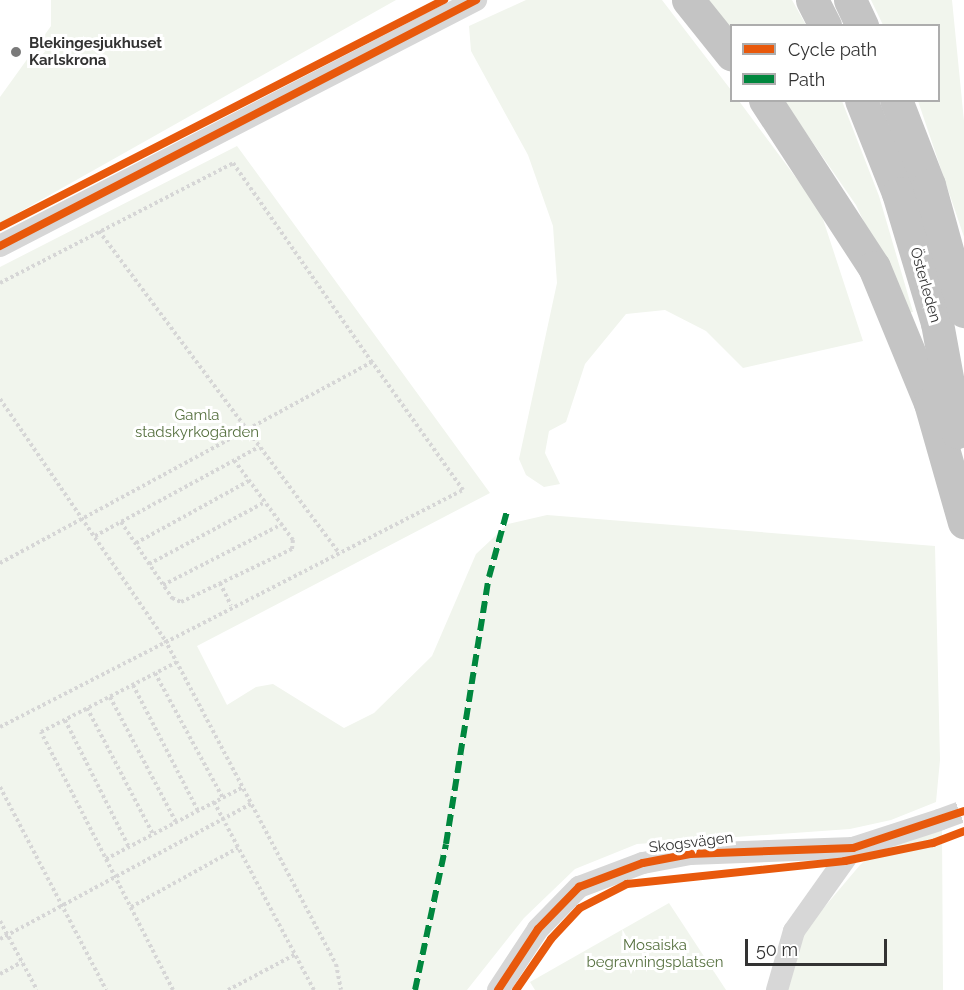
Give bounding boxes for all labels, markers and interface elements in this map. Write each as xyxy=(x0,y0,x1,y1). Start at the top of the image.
legend xyxy=(730,24,940,102)
place label: Blekingesjukhuset Karlskrona xyxy=(29,34,162,69)
text: Cycle path xyxy=(788,39,877,60)
marker: Blekingesjukhuset Karlskrona xyxy=(7,43,25,61)
text: Path xyxy=(788,69,825,90)
street label: Österleden xyxy=(906,245,944,325)
park label: Gamla stadskyrkogården xyxy=(135,406,259,441)
street label: Skogsvägen xyxy=(648,829,734,857)
scale bar xyxy=(748,927,890,965)
park label: Mosaiska begravningsplatsen xyxy=(586,936,724,971)
text: 50 m xyxy=(756,939,798,960)

